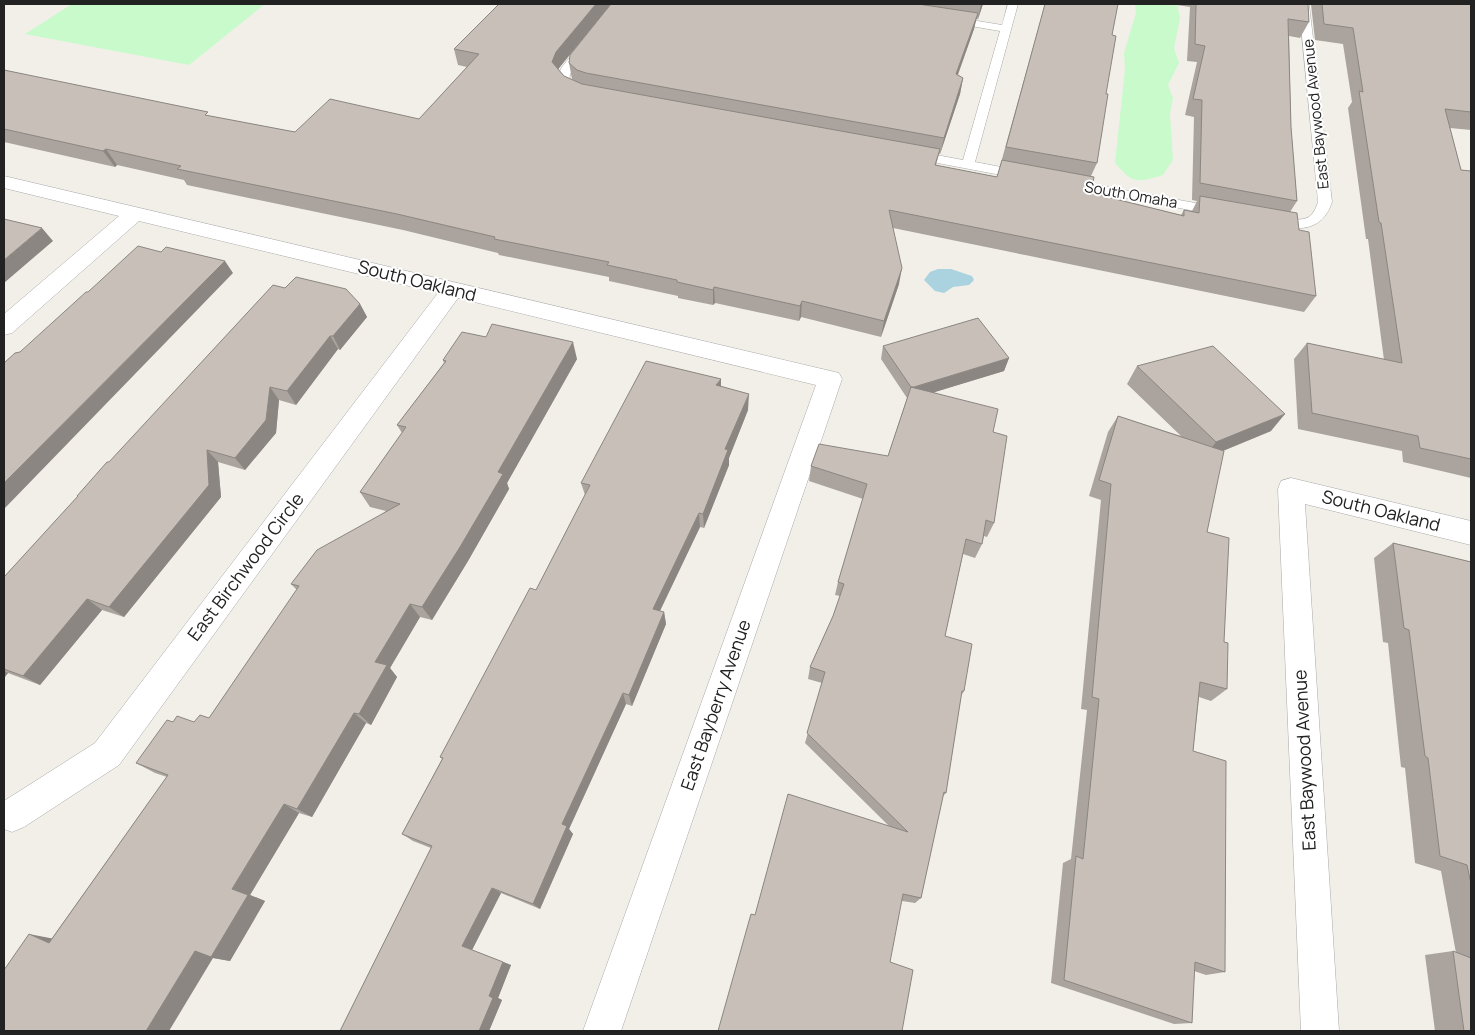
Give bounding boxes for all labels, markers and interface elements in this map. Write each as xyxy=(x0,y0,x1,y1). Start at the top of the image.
street label: East Baywood Avenue xyxy=(1297,38,1334,190)
street label: South Omaha xyxy=(1083,176,1179,213)
street label: South Oakland xyxy=(355,254,479,306)
street label: South Oakland xyxy=(1319,484,1443,536)
street label: East Birchwood Circle xyxy=(182,487,309,645)
street label: East Bayberry Avenue xyxy=(675,616,756,793)
street label: East Baywood Avenue xyxy=(1287,669,1321,851)

